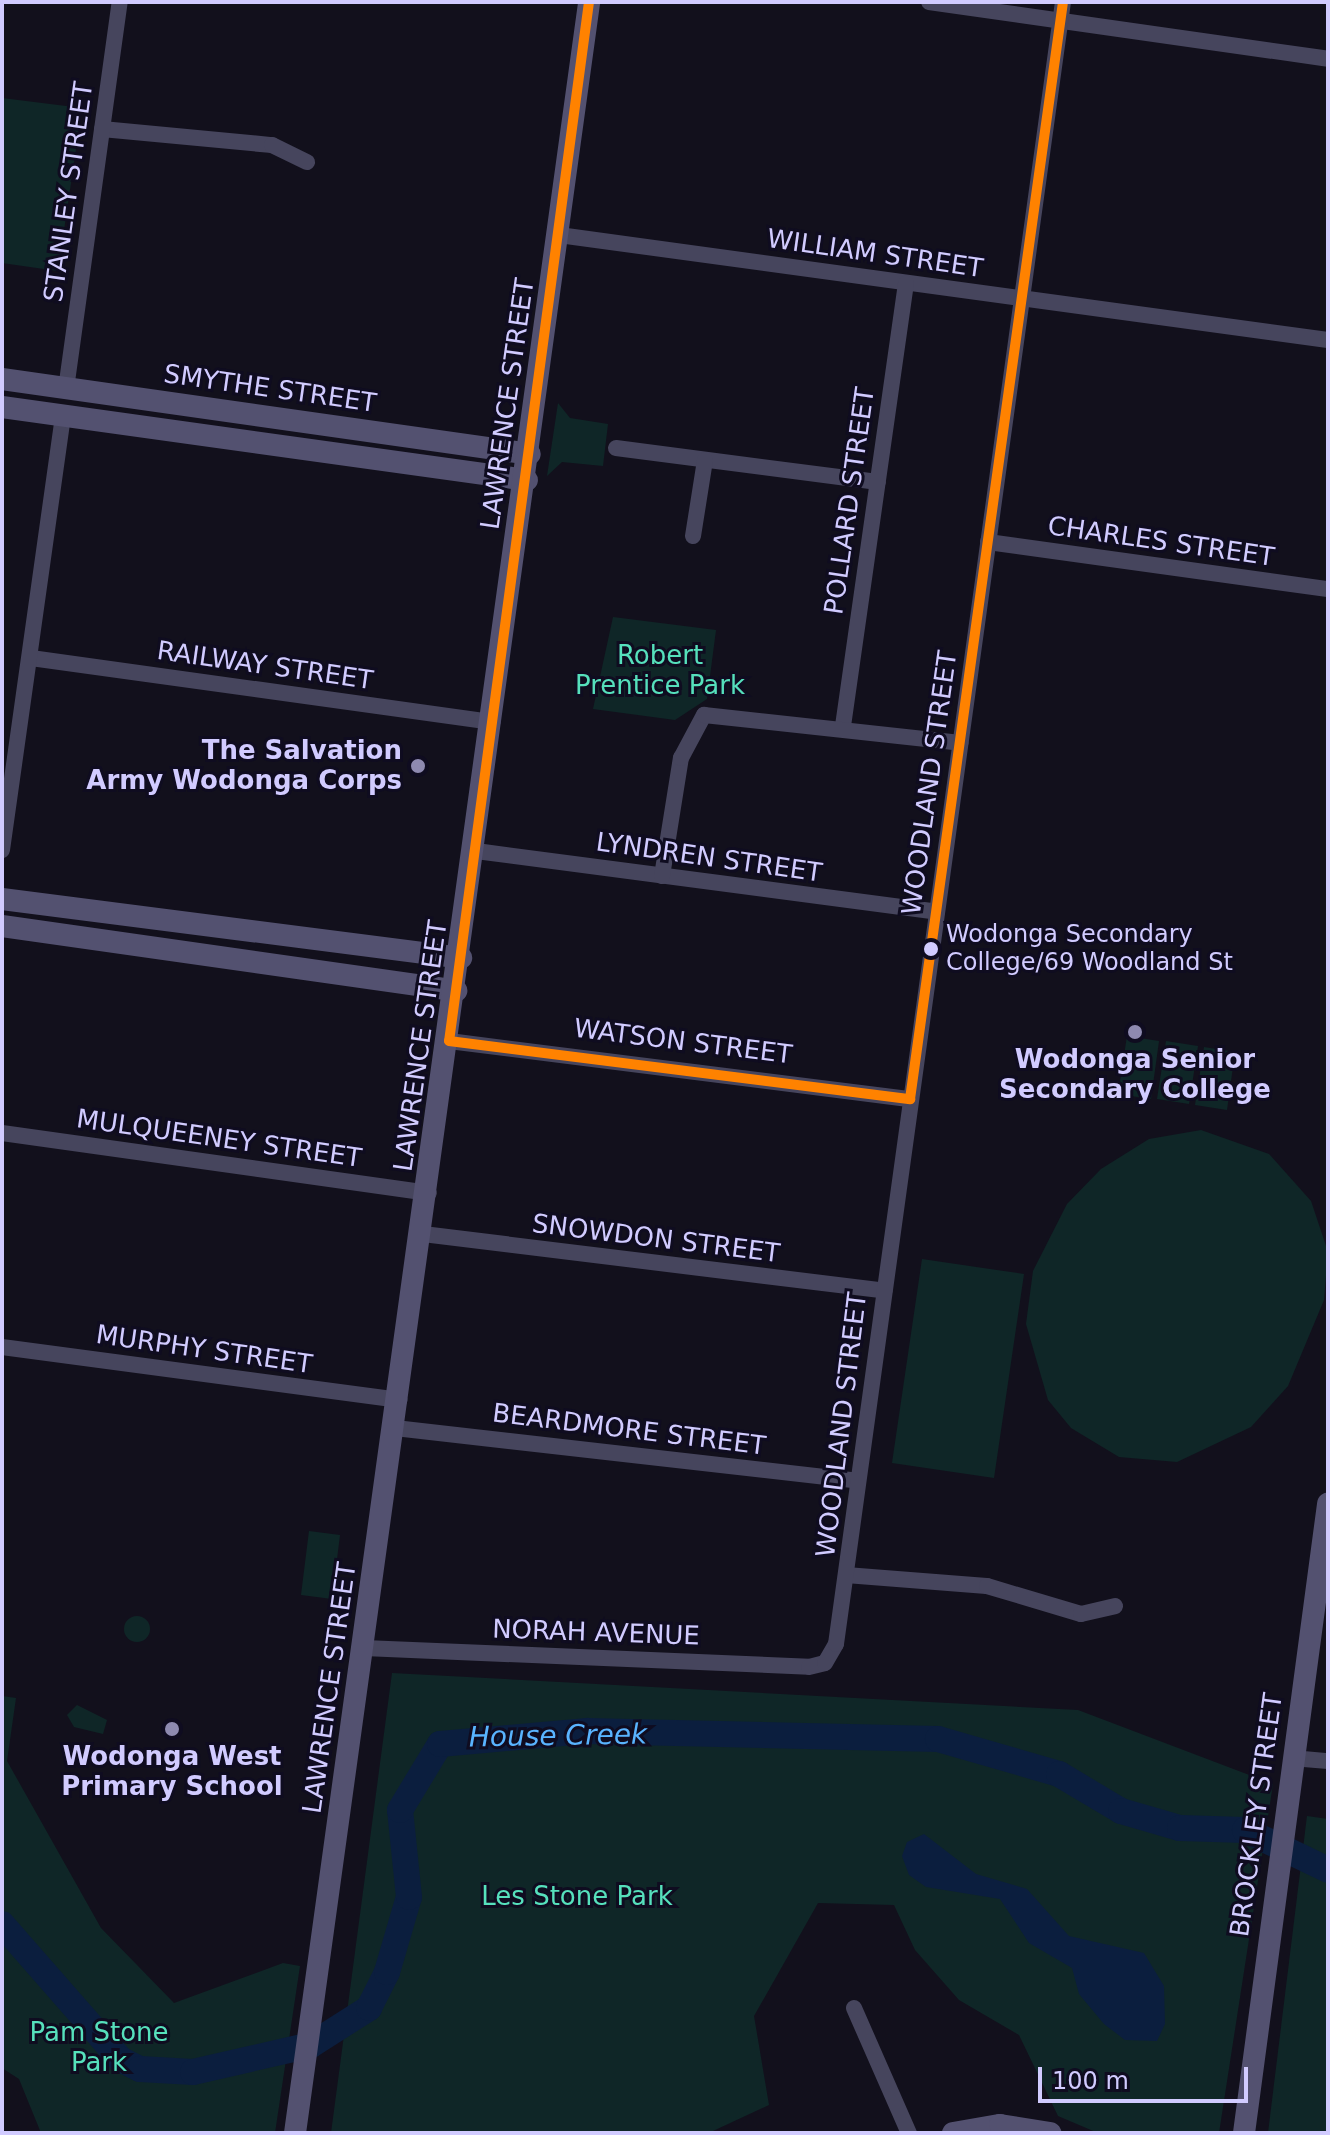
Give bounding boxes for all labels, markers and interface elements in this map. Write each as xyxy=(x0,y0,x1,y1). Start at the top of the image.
street label: STANLEY STREET xyxy=(38,80,100,304)
street label: WILLIAM STREET xyxy=(765,223,985,285)
street label: LAWRENCE STREET xyxy=(475,276,541,532)
street label: SMYTHE STREET xyxy=(162,359,378,419)
street label: POLLARD STREET xyxy=(819,385,881,617)
street label: CHARLES STREET xyxy=(1046,511,1276,573)
street label: RAILWAY STREET xyxy=(155,635,375,697)
park label: Robert Prentice Park xyxy=(575,640,745,702)
street label: WOODLAND STREET xyxy=(896,649,964,917)
place label: The Salvation Army Wodonga Corps xyxy=(86,735,402,796)
marker: The Salvation Army Wodonga Corps xyxy=(409,757,427,775)
street label: LYNDREN STREET xyxy=(594,827,824,889)
street label: LAWRENCE STREET xyxy=(388,918,454,1174)
place label: Wodonga Secondary College/69 Woodland St xyxy=(946,921,1233,977)
marker: Wodonga Secondary College/69 Woodland St xyxy=(923,941,939,957)
street label: WATSON STREET xyxy=(572,1013,794,1071)
marker: Wodonga Senior Secondary College xyxy=(1126,1023,1144,1041)
place label: Wodonga Senior Secondary College xyxy=(999,1044,1271,1106)
street label: MULQUEENEY STREET xyxy=(74,1104,364,1174)
street label: SNOWDON STREET xyxy=(530,1208,782,1270)
street label: WOODLAND STREET xyxy=(810,1291,874,1559)
street label: MURPHY STREET xyxy=(94,1319,314,1381)
street label: BEARDMORE STREET xyxy=(491,1398,767,1462)
street label: LAWRENCE STREET xyxy=(297,1560,363,1816)
street label: NORAH AVENUE xyxy=(492,1614,700,1652)
street label: BROCKLEY STREET xyxy=(1224,1691,1290,1939)
water label: House Creek xyxy=(469,1718,647,1754)
marker: Wodonga West Primary School xyxy=(163,1720,181,1738)
place label: Wodonga West Primary School xyxy=(61,1741,283,1802)
park label: Les Stone Park xyxy=(481,1881,673,1913)
park label: Pam Stone Park xyxy=(29,2017,169,2078)
scale bar xyxy=(1042,2051,1252,2101)
text: 100 m xyxy=(1052,2067,1129,2095)

